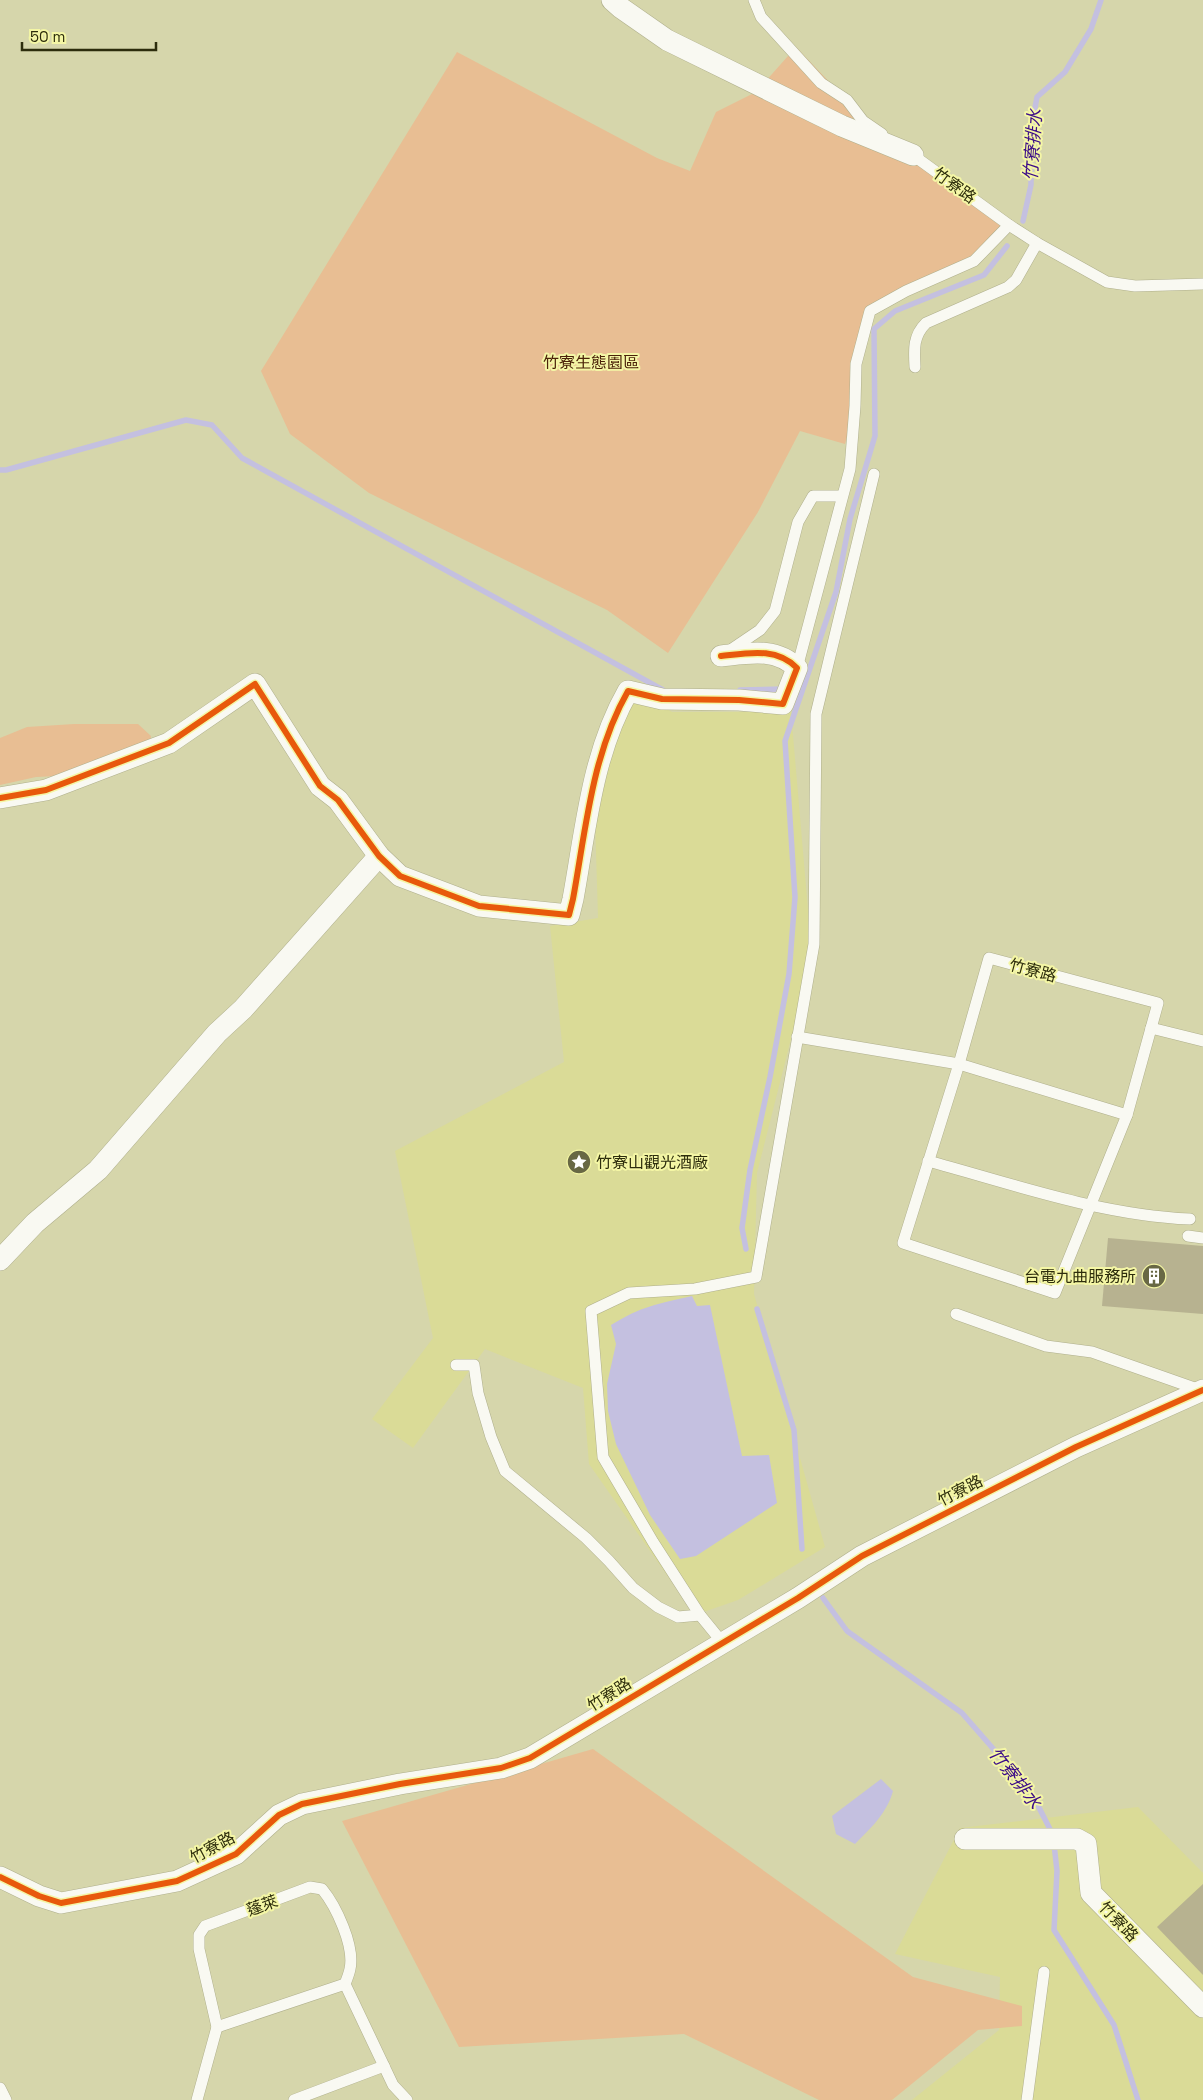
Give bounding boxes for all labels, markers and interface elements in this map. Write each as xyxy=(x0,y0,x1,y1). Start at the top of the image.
scale bar xyxy=(22,20,156,52)
text: 50 m xyxy=(30,27,65,46)
water label: 竹寮排水 xyxy=(1019,107,1047,182)
street label: 竹寮路 xyxy=(929,163,980,208)
park label: 竹寮生態園區 xyxy=(543,352,639,373)
street label: 竹寮路 xyxy=(1007,954,1059,987)
place icon: 竹寮山觀光酒廠 xyxy=(566,1149,592,1175)
place label: 竹寮山觀光酒廠 xyxy=(596,1152,708,1173)
building icon: 台電九曲服務所 xyxy=(1141,1263,1167,1289)
place label: 台電九曲服務所 xyxy=(1024,1266,1136,1287)
street label: 竹寮路 xyxy=(934,1470,986,1511)
street label: 竹寮路 xyxy=(583,1673,635,1716)
water label: 竹寮排水 xyxy=(984,1742,1047,1814)
street label: 竹寮路 xyxy=(186,1827,238,1868)
street label: 蓬萊 xyxy=(244,1890,281,1921)
street label: 竹寮路 xyxy=(1094,1897,1143,1946)

